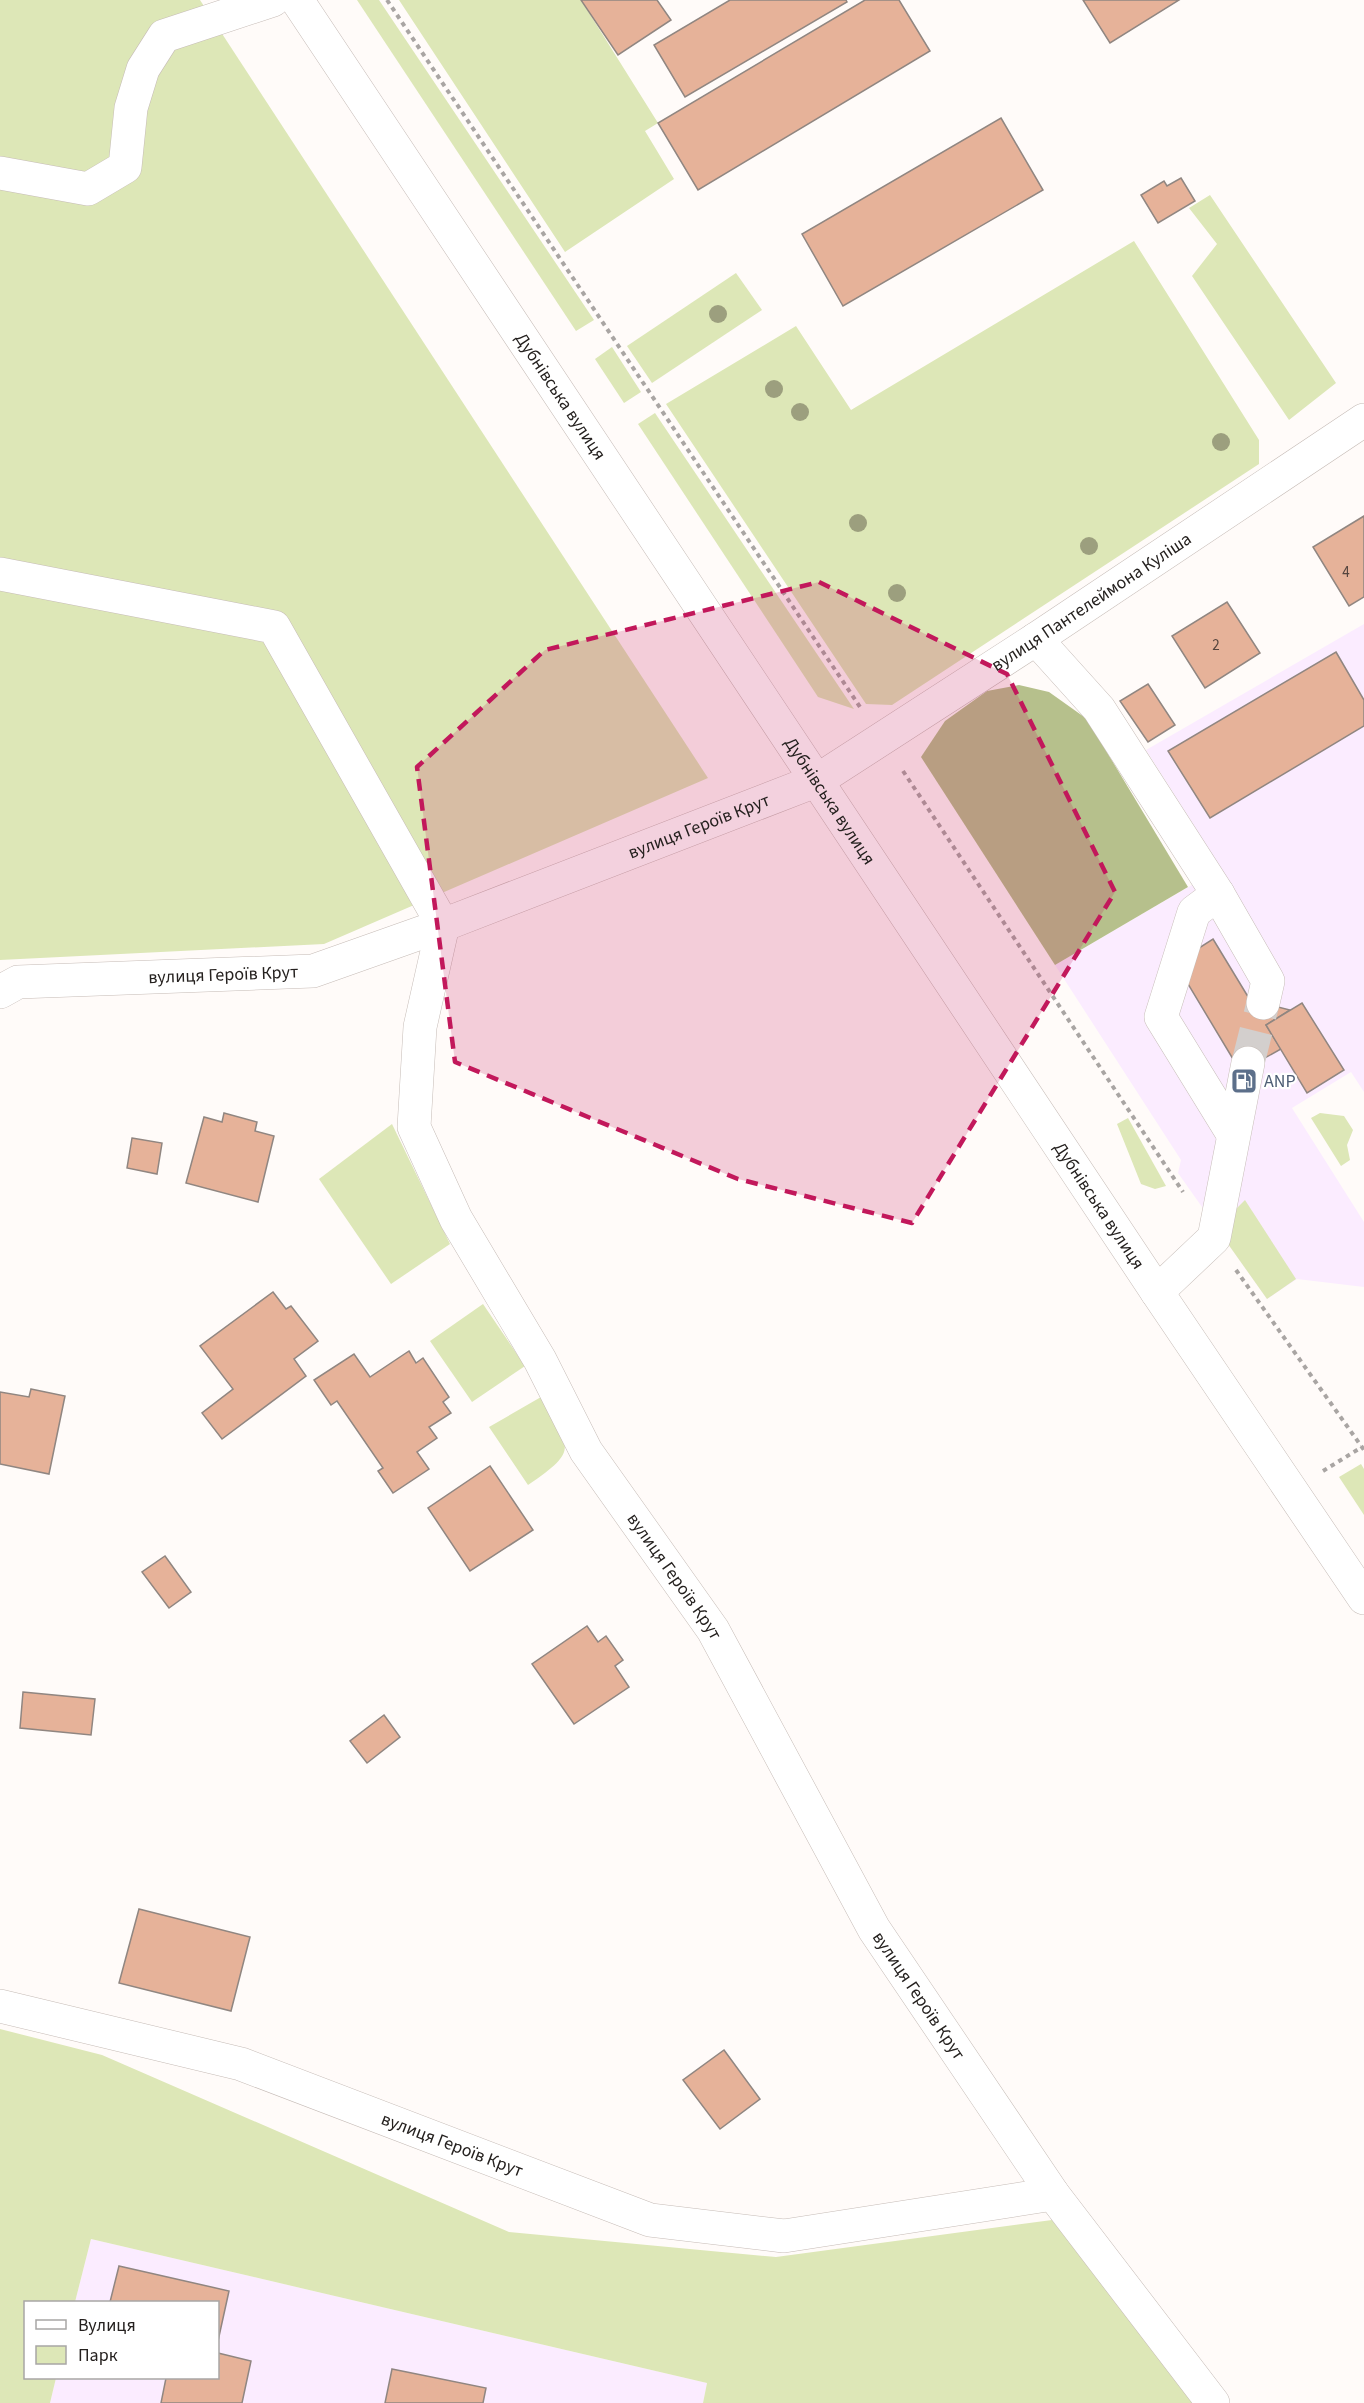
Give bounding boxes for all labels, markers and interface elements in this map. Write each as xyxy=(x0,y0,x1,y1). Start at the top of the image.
street label: Дубнівська вулиця xyxy=(509,328,612,465)
street label: вулиця Пантелеймона Куліша xyxy=(987,527,1197,678)
house number: 4 xyxy=(1342,562,1350,583)
house number: 2 xyxy=(1212,635,1220,656)
street label: Дубнівська вулиця xyxy=(778,732,881,870)
street label: вулиця Героїв Крут xyxy=(625,788,774,865)
street label: вулиця Героїв Крут xyxy=(148,960,299,990)
fuel station icon: ANP xyxy=(1229,1066,1259,1096)
place label: ANP xyxy=(1264,1069,1296,1094)
street label: Дубнівська вулиця xyxy=(1047,1137,1150,1274)
street label: вулиця Героїв Крут xyxy=(621,1508,728,1644)
street label: вулиця Героїв Крут xyxy=(866,1927,971,2065)
street label: вулиця Героїв Крут xyxy=(378,2107,527,2183)
legend xyxy=(24,2301,219,2379)
text: Вулиця xyxy=(78,2313,136,2338)
text: Парк xyxy=(78,2343,118,2368)

